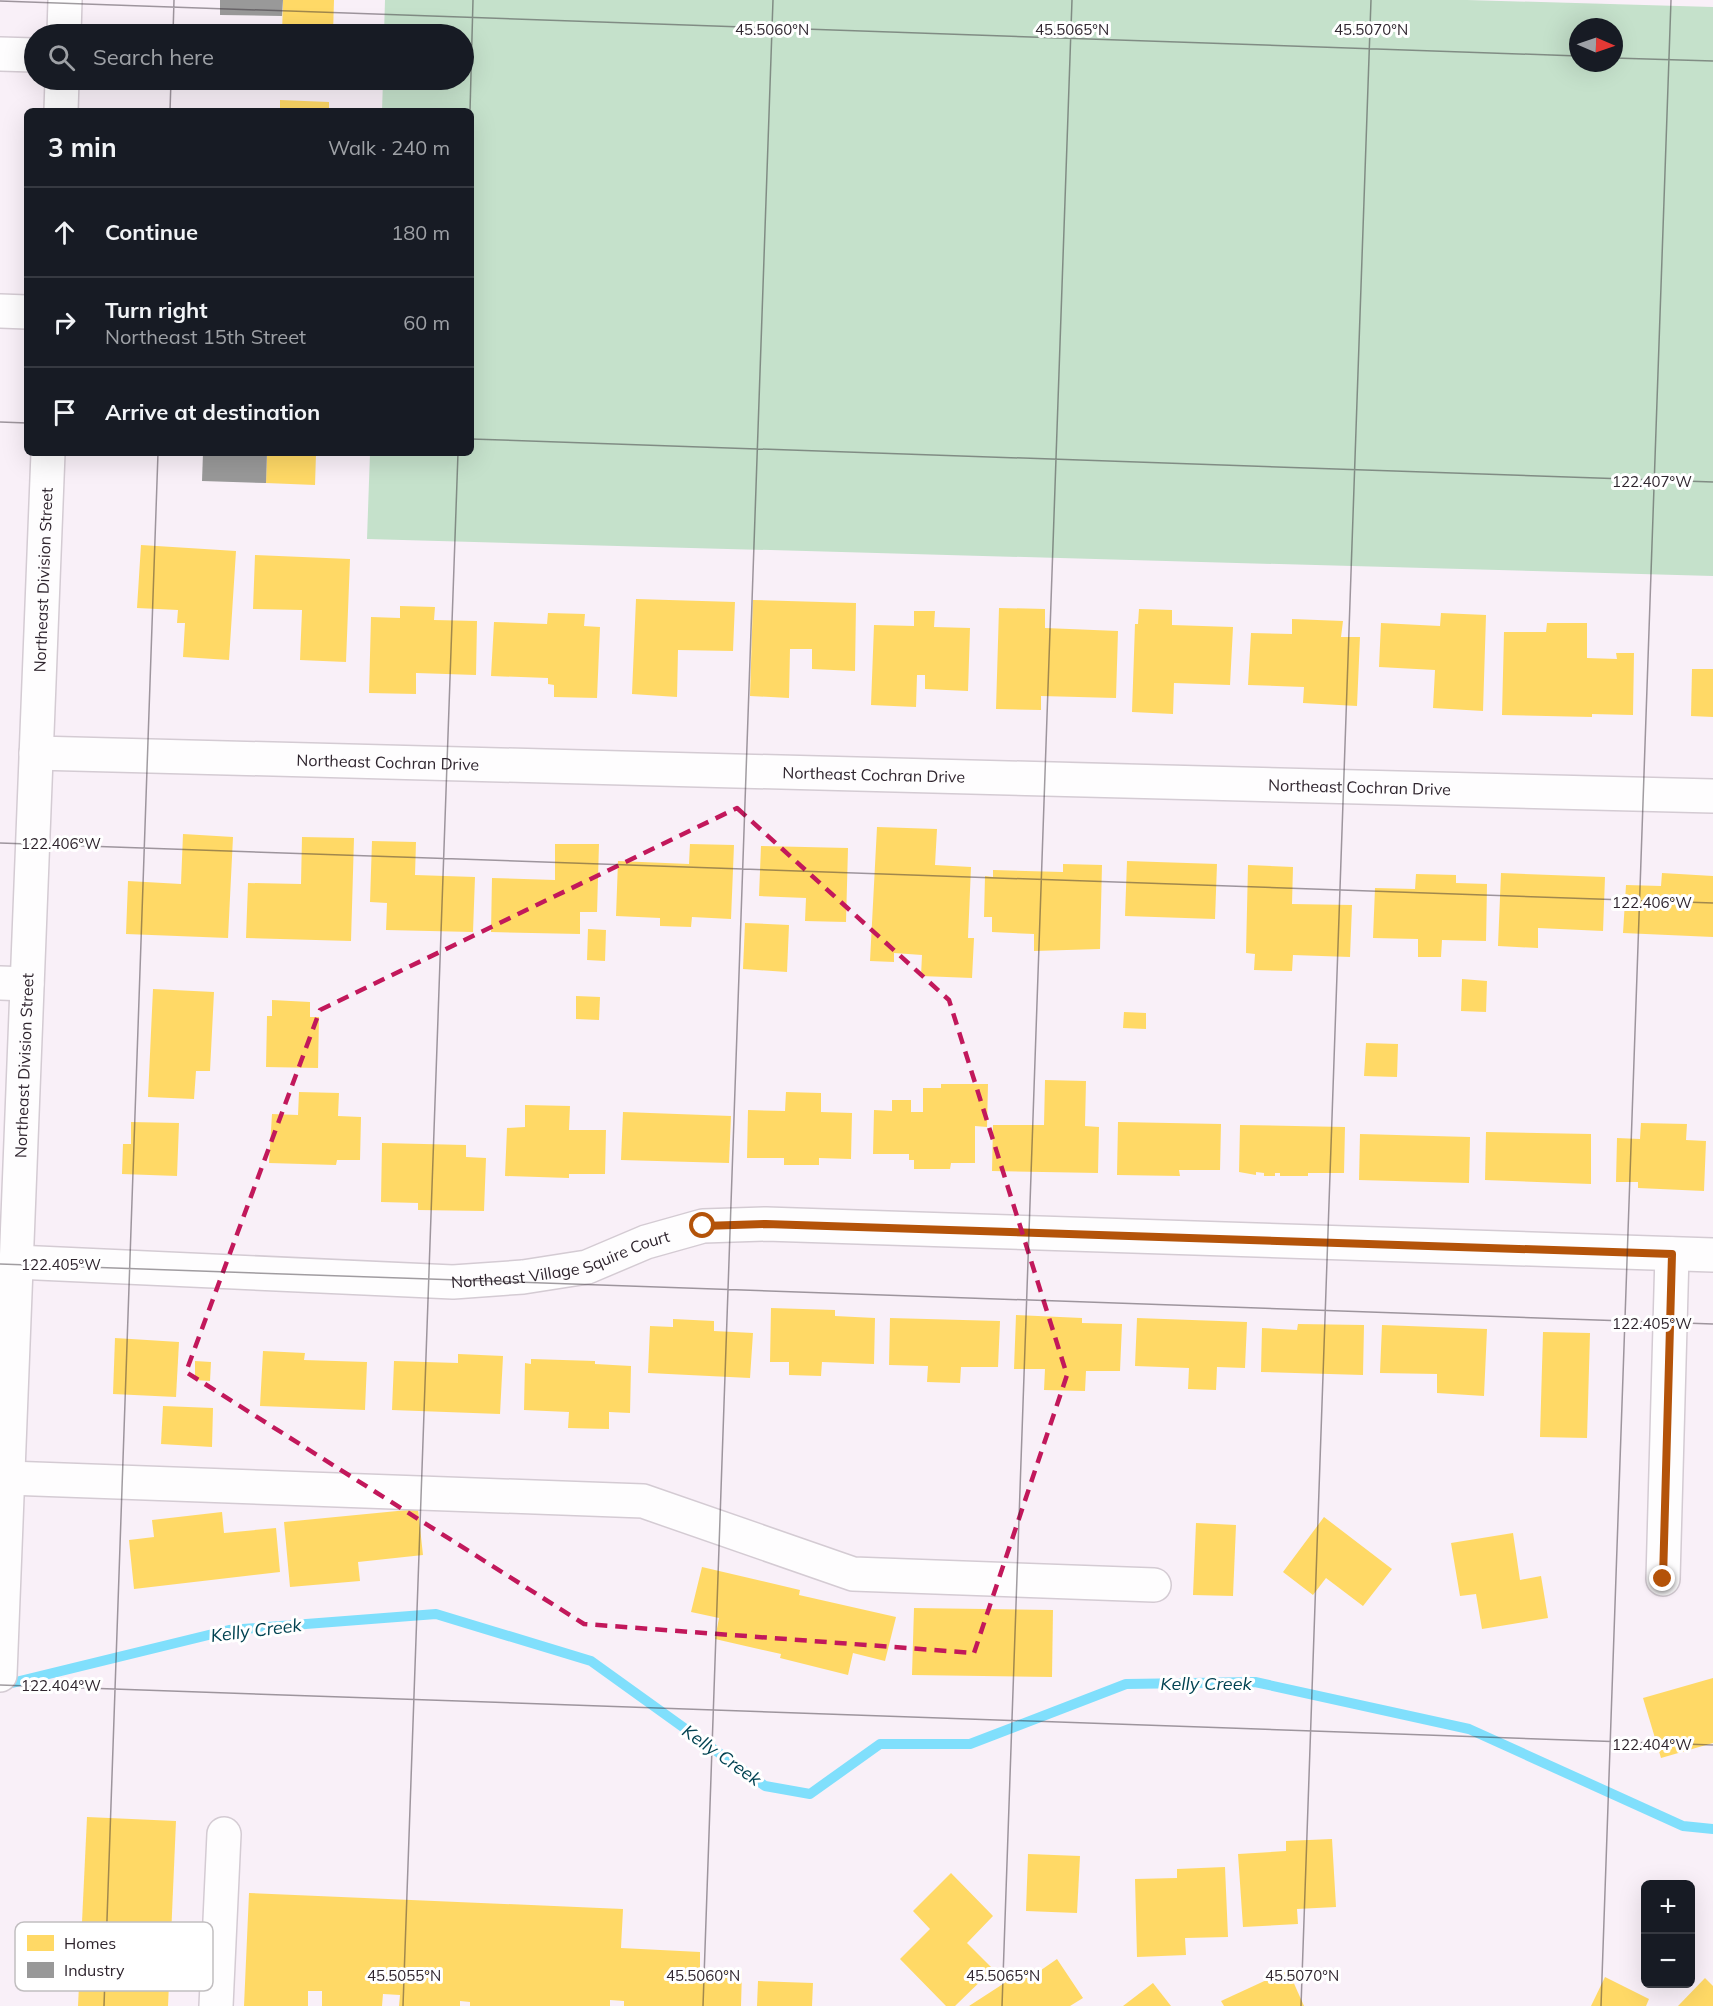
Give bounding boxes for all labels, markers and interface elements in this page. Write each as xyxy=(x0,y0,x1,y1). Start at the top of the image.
north arrow xyxy=(1569,18,1623,72)
text: 45.5060°N xyxy=(735,20,809,39)
text: 45.5065°N xyxy=(1035,20,1109,39)
text: 45.5070°N xyxy=(1334,20,1408,39)
search box xyxy=(24,24,474,90)
icon: search xyxy=(45,41,78,74)
text: Search here xyxy=(93,43,214,71)
text: 3 min xyxy=(48,131,117,164)
text: Walk · 240 m xyxy=(328,135,450,160)
icon: ahead xyxy=(48,216,81,249)
text: Continue xyxy=(105,218,198,246)
text: 180 m xyxy=(391,220,450,245)
text: Turn right xyxy=(105,296,208,324)
icon: right xyxy=(48,306,81,339)
text: 60 m xyxy=(403,310,450,335)
text: Northeast 15th Street xyxy=(105,324,306,349)
icon: arrive xyxy=(48,396,81,429)
text: Arrive at destination xyxy=(105,398,320,426)
text: 122.407°W xyxy=(1612,472,1692,491)
street label: Northeast Division Street xyxy=(29,487,57,673)
street label: Northeast Cochran Drive xyxy=(296,750,479,774)
street label: Northeast Cochran Drive xyxy=(782,762,965,787)
street label: Northeast Cochran Drive xyxy=(1268,775,1451,799)
text: 122.406°W xyxy=(21,834,101,853)
text: 122.406°W xyxy=(1612,893,1692,912)
street label: Northeast Division Street xyxy=(10,972,38,1158)
route start xyxy=(689,1212,715,1238)
street label: Northeast Village Squire Court xyxy=(450,1226,672,1292)
text: 122.405°W xyxy=(21,1255,101,1274)
text: 122.405°W xyxy=(1612,1314,1692,1333)
route end xyxy=(1649,1565,1675,1591)
water label: Kelly Creek xyxy=(209,1613,303,1647)
water label: Kelly Creek xyxy=(1160,1672,1252,1695)
text: 122.404°W xyxy=(21,1676,101,1695)
water label: Kelly Creek xyxy=(678,1719,767,1791)
text: 122.404°W xyxy=(1612,1735,1692,1754)
map controls xyxy=(1641,1880,1695,1988)
button: + xyxy=(1641,1880,1695,1934)
legend xyxy=(15,1922,213,1991)
text: Homes xyxy=(64,1933,116,1953)
button: − xyxy=(1641,1934,1695,1988)
text: Industry xyxy=(64,1960,125,1980)
text: 45.5055°N xyxy=(367,1966,441,1985)
text: 45.5060°N xyxy=(666,1966,740,1985)
text: 45.5065°N xyxy=(966,1966,1040,1985)
text: 45.5070°N xyxy=(1265,1966,1339,1985)

